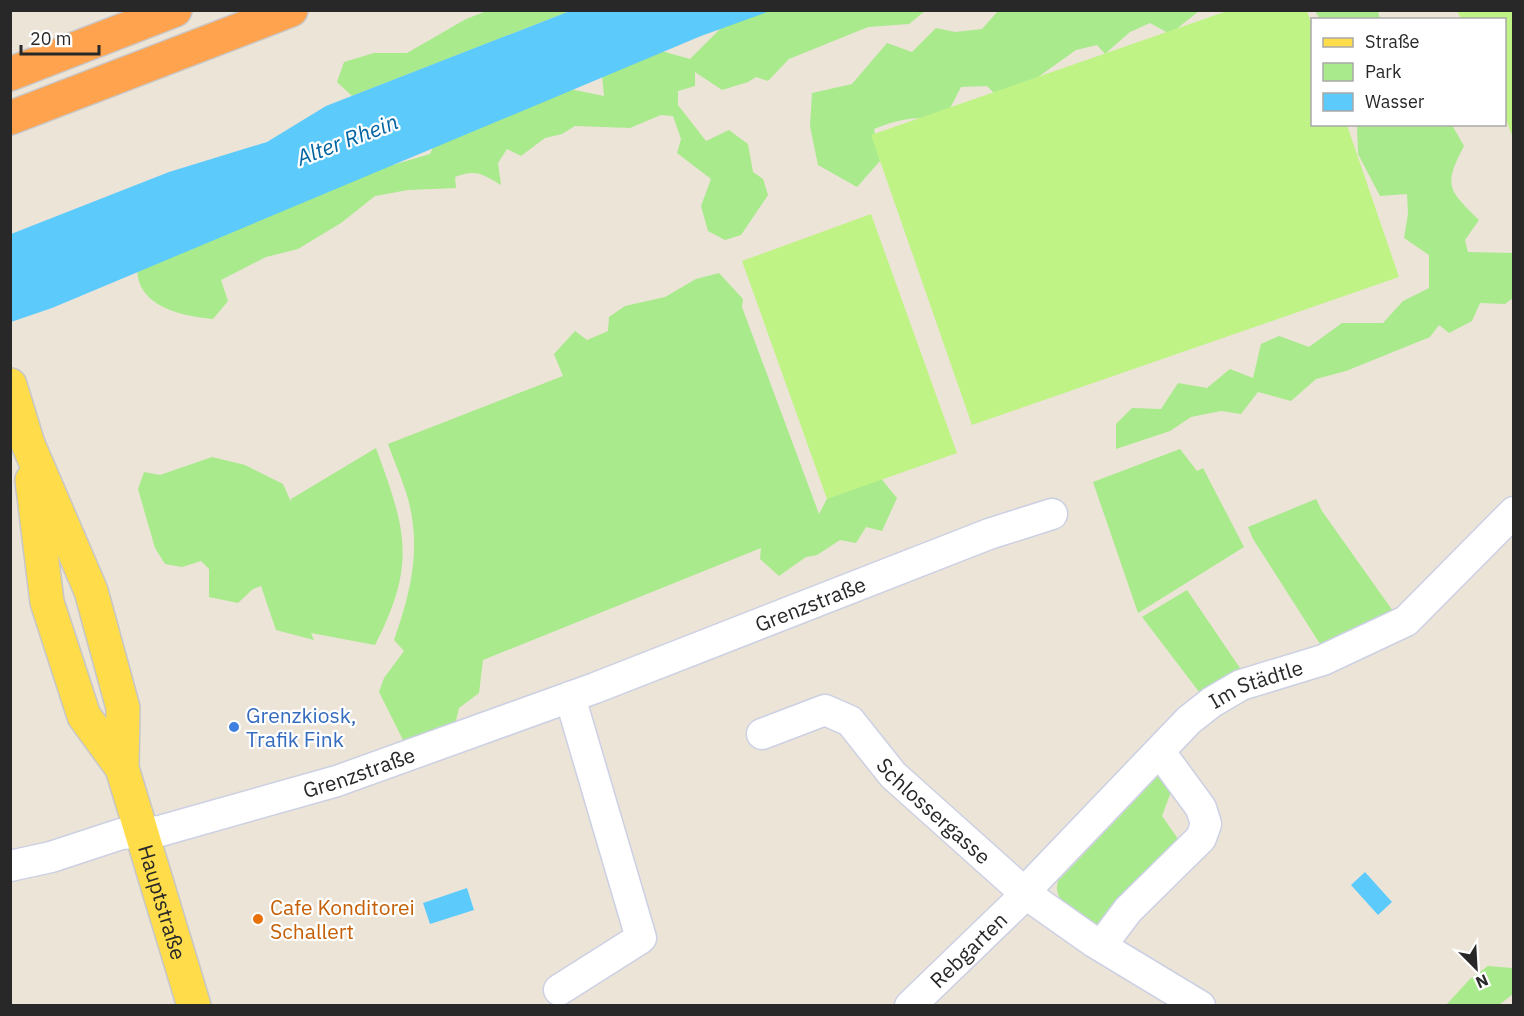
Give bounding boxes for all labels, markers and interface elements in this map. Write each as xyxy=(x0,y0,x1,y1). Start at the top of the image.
scale bar xyxy=(21,18,99,56)
legend xyxy=(1311,18,1506,126)
text: 20 m xyxy=(30,27,72,50)
text: Straße xyxy=(1365,30,1419,53)
text: Park xyxy=(1365,60,1402,83)
text: Wasser xyxy=(1365,90,1425,113)
water label: Alter Rhein xyxy=(291,106,402,172)
street label: Grenzstraße xyxy=(751,570,870,638)
street label: Im Städtle xyxy=(1203,653,1306,715)
place label: Grenzkiosk, Trafik Fink xyxy=(246,701,356,753)
marker: Grenzkiosk, Trafik Fink xyxy=(227,720,241,734)
street label: Grenzstraße xyxy=(299,740,419,804)
street label: Schlossergasse xyxy=(871,752,997,870)
street label: Hauptstraße xyxy=(132,841,193,963)
place label: Cafe Konditorei Schallert xyxy=(270,893,415,945)
street label: Rebgarten xyxy=(923,906,1013,994)
marker: Cafe Konditorei Schallert xyxy=(251,912,265,926)
north arrow xyxy=(1446,938,1506,998)
text: N xyxy=(1473,970,1491,993)

